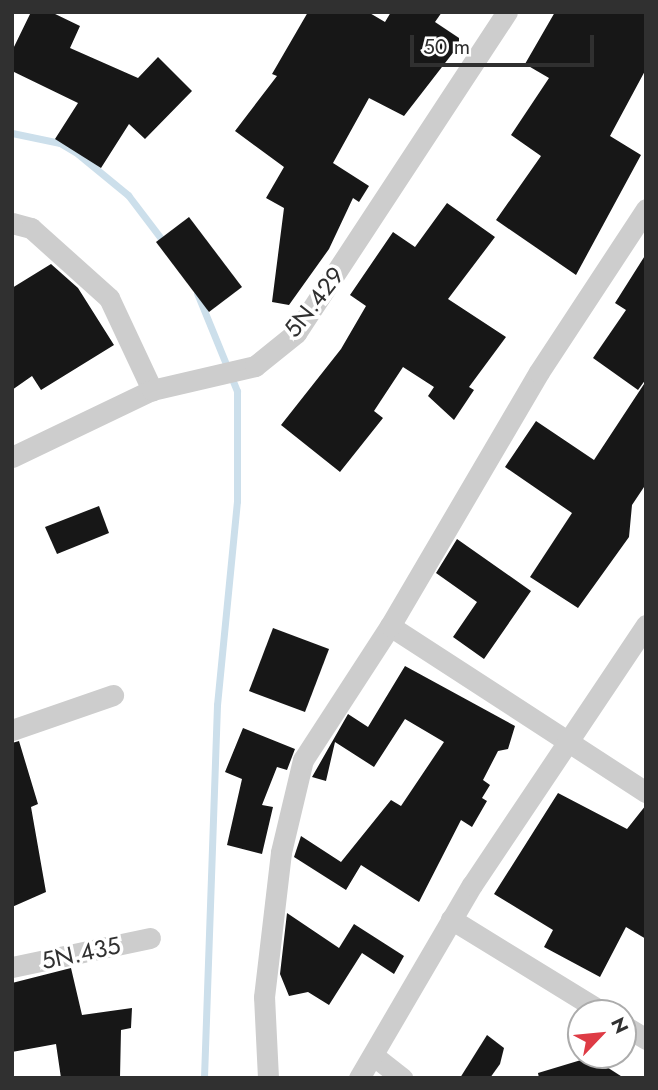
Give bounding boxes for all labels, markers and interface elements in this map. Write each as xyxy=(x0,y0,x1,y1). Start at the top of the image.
scale bar xyxy=(413,21,597,65)
text: 50 m xyxy=(423,32,470,62)
street label: 5N.429 xyxy=(278,261,350,343)
street label: 5N.435 xyxy=(39,931,123,975)
north arrow xyxy=(567,999,637,1069)
text: N xyxy=(604,1013,635,1038)

